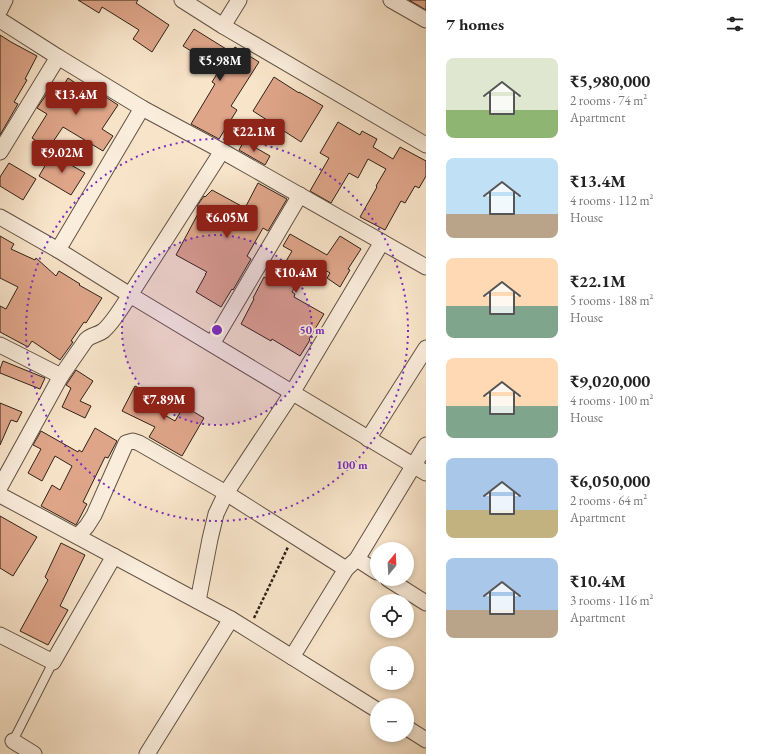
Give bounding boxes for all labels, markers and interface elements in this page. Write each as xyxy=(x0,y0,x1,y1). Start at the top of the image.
text: 7 homes xyxy=(446,13,504,35)
icon: filters xyxy=(724,13,746,35)
pin: ₹5.98M xyxy=(187,48,253,82)
text: ₹5.98M xyxy=(199,52,241,69)
text: ₹5,980,000 xyxy=(570,70,650,92)
icon: home xyxy=(478,74,526,122)
pin: ₹13.4M xyxy=(43,82,109,116)
text: ₹13.4M xyxy=(55,86,97,103)
text: 2 rooms · 74 m² xyxy=(570,92,647,109)
text: Apartment xyxy=(570,109,625,126)
pin: ₹22.1M xyxy=(221,119,287,153)
text: ₹22.1M xyxy=(233,123,275,140)
pin: ₹9.02M xyxy=(29,140,95,174)
text: ₹9.02M xyxy=(41,144,83,161)
text: ₹13.4M xyxy=(570,170,626,192)
icon: home xyxy=(478,174,526,222)
text: 4 rooms · 112 m² xyxy=(570,192,654,209)
pin: ₹6.05M xyxy=(194,205,260,239)
text: ₹6.05M xyxy=(206,209,248,226)
text: House xyxy=(570,209,603,226)
pin: ₹10.4M xyxy=(263,260,329,294)
text: ₹10.4M xyxy=(275,264,317,281)
text: ₹22.1M xyxy=(570,270,626,292)
icon: home xyxy=(478,274,526,322)
text: 5 rooms · 188 m² xyxy=(570,292,654,309)
text: House xyxy=(570,309,603,326)
text: 50 m xyxy=(299,322,325,338)
centre of rings xyxy=(210,323,224,337)
text: ₹9,020,000 xyxy=(570,370,650,392)
icon: home xyxy=(478,374,526,422)
pin: ₹7.89M xyxy=(131,387,197,421)
text: ₹7.89M xyxy=(143,391,185,408)
text: 4 rooms · 100 m² xyxy=(570,392,654,409)
text: House xyxy=(570,409,603,426)
text: 100 m xyxy=(336,457,368,473)
text: ₹6,050,000 xyxy=(570,470,650,492)
icon: home xyxy=(478,474,526,522)
text: 2 rooms · 64 m² xyxy=(570,492,647,509)
text: Apartment xyxy=(570,509,625,526)
north arrow xyxy=(370,542,414,586)
map controls xyxy=(370,542,414,742)
text: ₹10.4M xyxy=(570,570,626,592)
icon: home xyxy=(478,574,526,622)
text: 3 rooms · 116 m² xyxy=(570,592,654,609)
button: locate xyxy=(370,594,414,638)
text: Apartment xyxy=(570,609,625,626)
button: + xyxy=(370,646,414,690)
button: − xyxy=(370,698,414,742)

